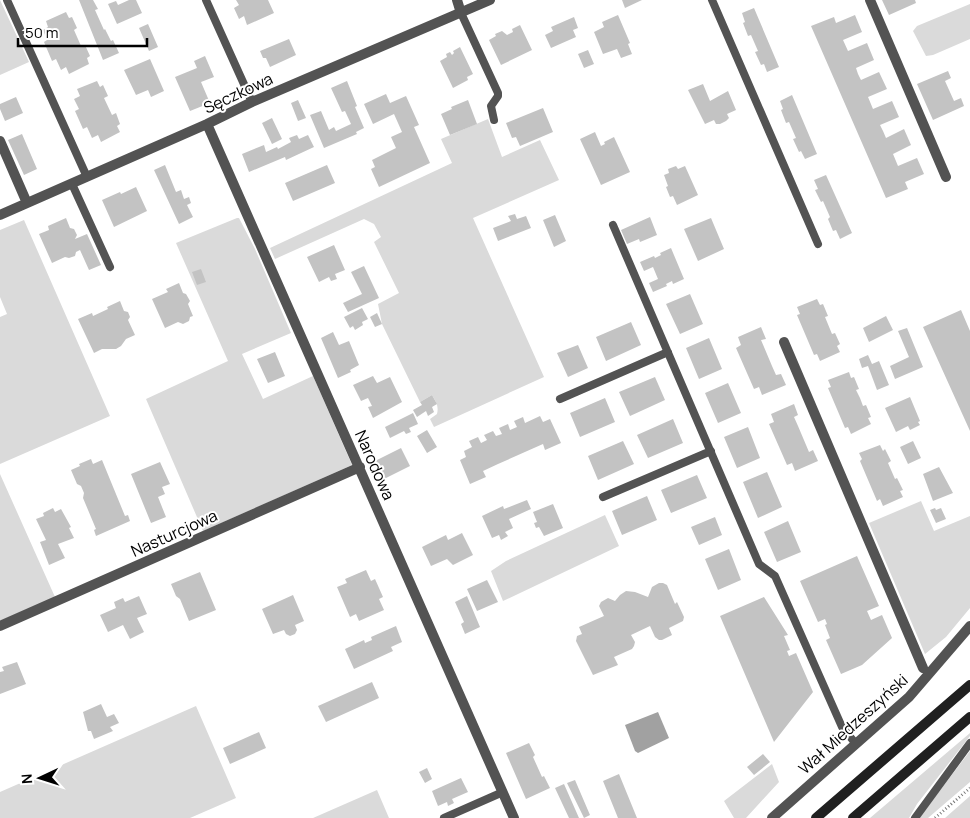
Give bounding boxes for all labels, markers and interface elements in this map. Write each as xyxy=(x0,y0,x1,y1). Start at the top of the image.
scale bar xyxy=(18,15,146,47)
text: 50 m xyxy=(25,22,59,43)
street label: Sęczkowa xyxy=(200,67,276,119)
street label: Narodowa xyxy=(350,427,400,503)
street label: Nasturcjowa xyxy=(127,504,221,562)
street label: Wał Miedzeszyński xyxy=(794,669,912,779)
north arrow xyxy=(15,753,65,803)
text: N xyxy=(17,773,36,785)

